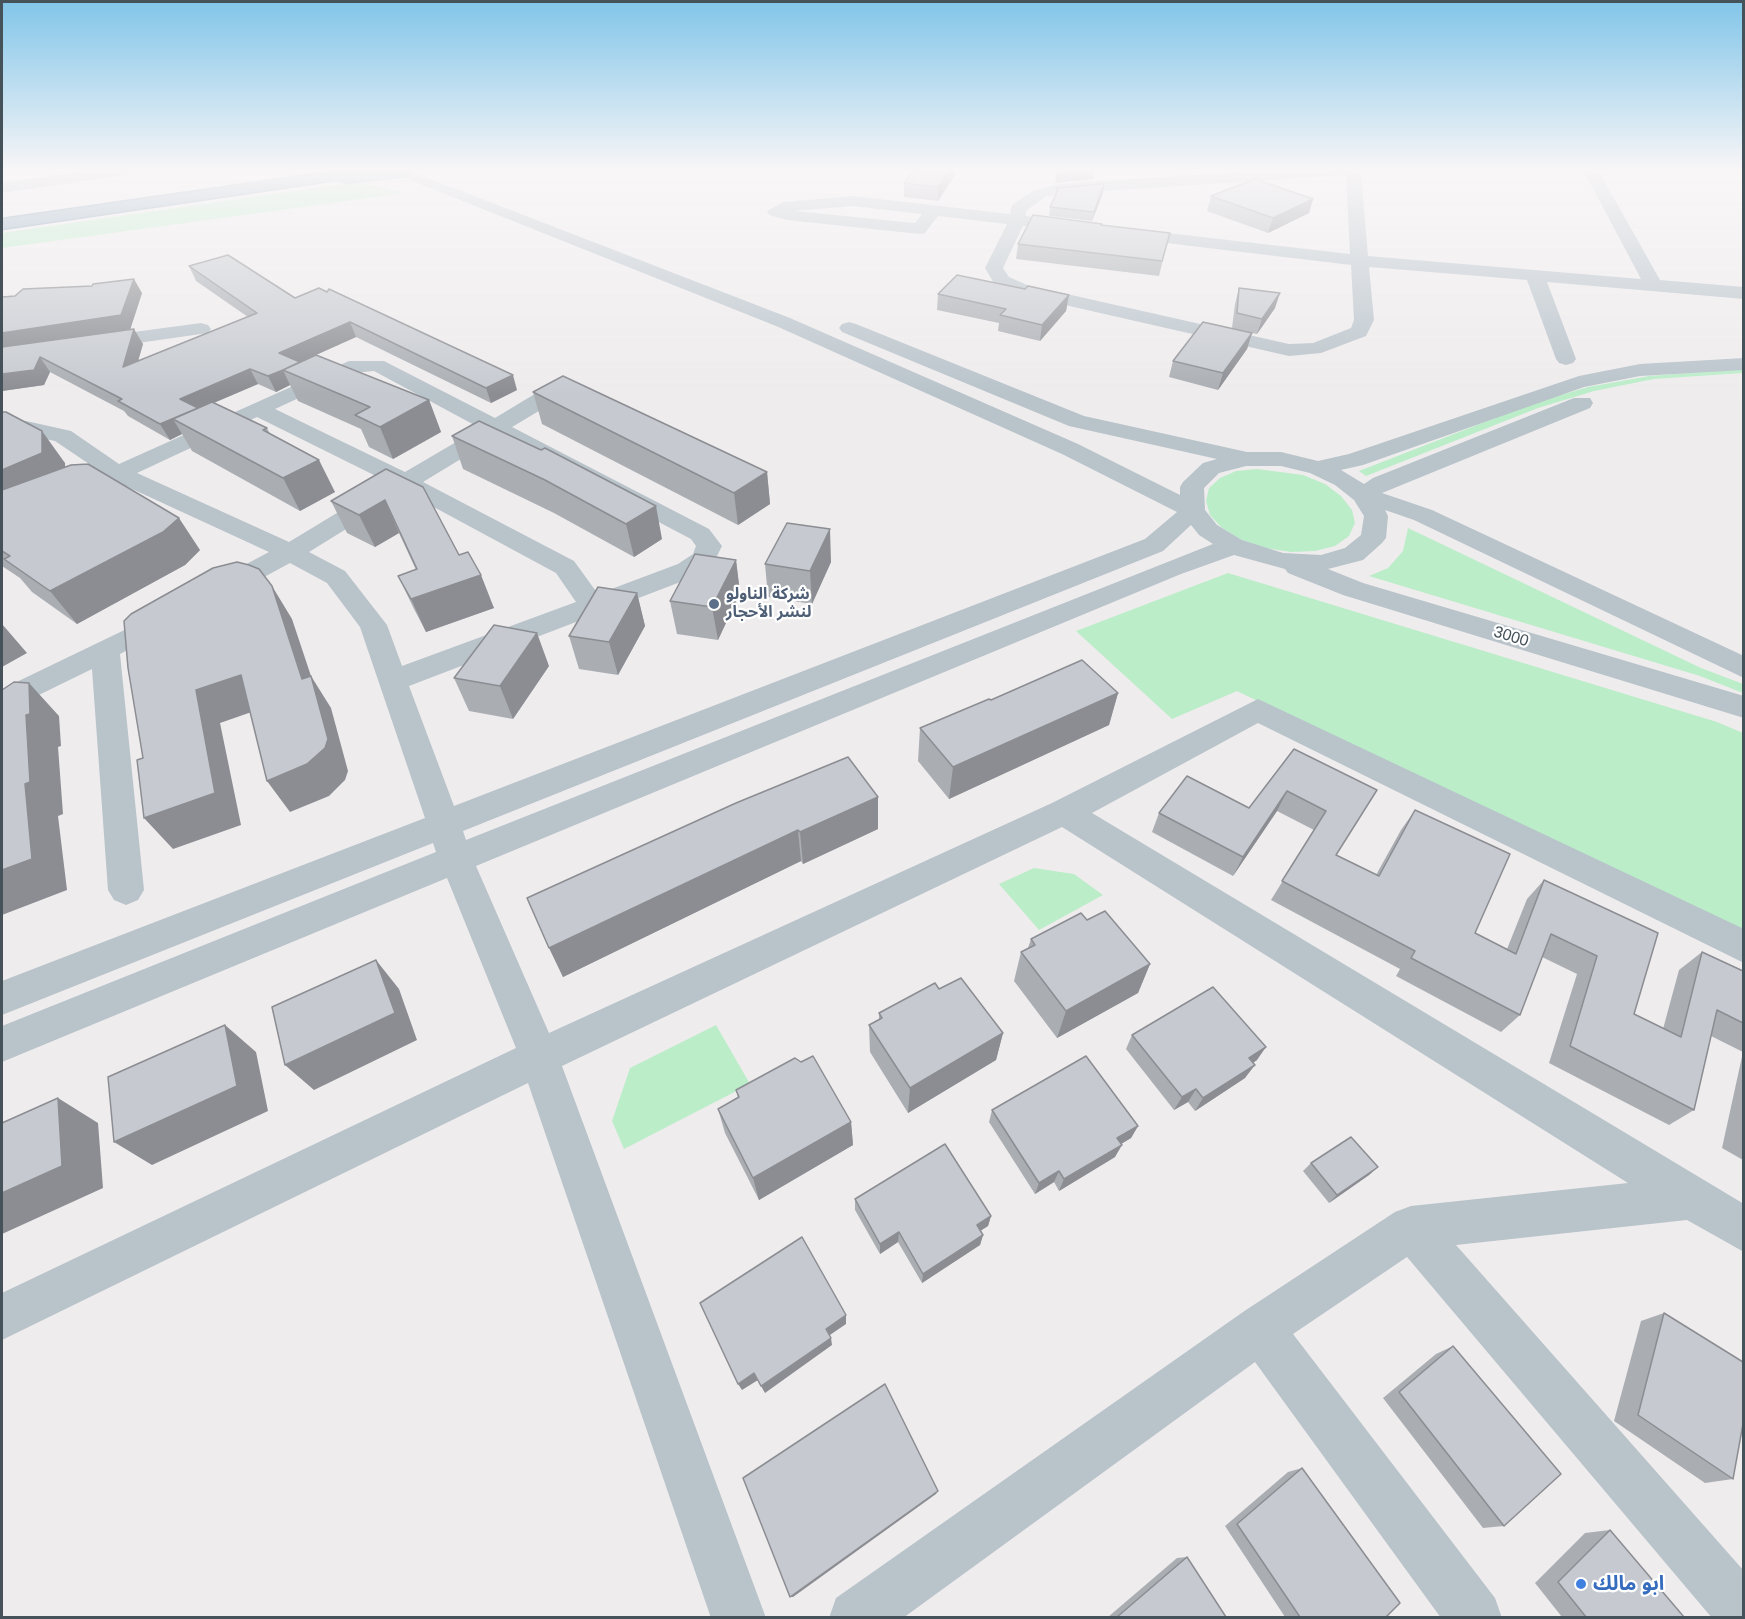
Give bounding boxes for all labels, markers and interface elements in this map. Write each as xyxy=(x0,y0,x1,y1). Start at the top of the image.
place label: شركة الناولو لنشر الأحجار xyxy=(726,585,811,623)
marker: شركة الناولو لنشر الأحجار xyxy=(707,597,721,611)
street label: 3000 xyxy=(1491,623,1531,651)
place label: ابو مالك xyxy=(1593,1572,1664,1596)
marker: ابو مالك xyxy=(1574,1577,1588,1591)

